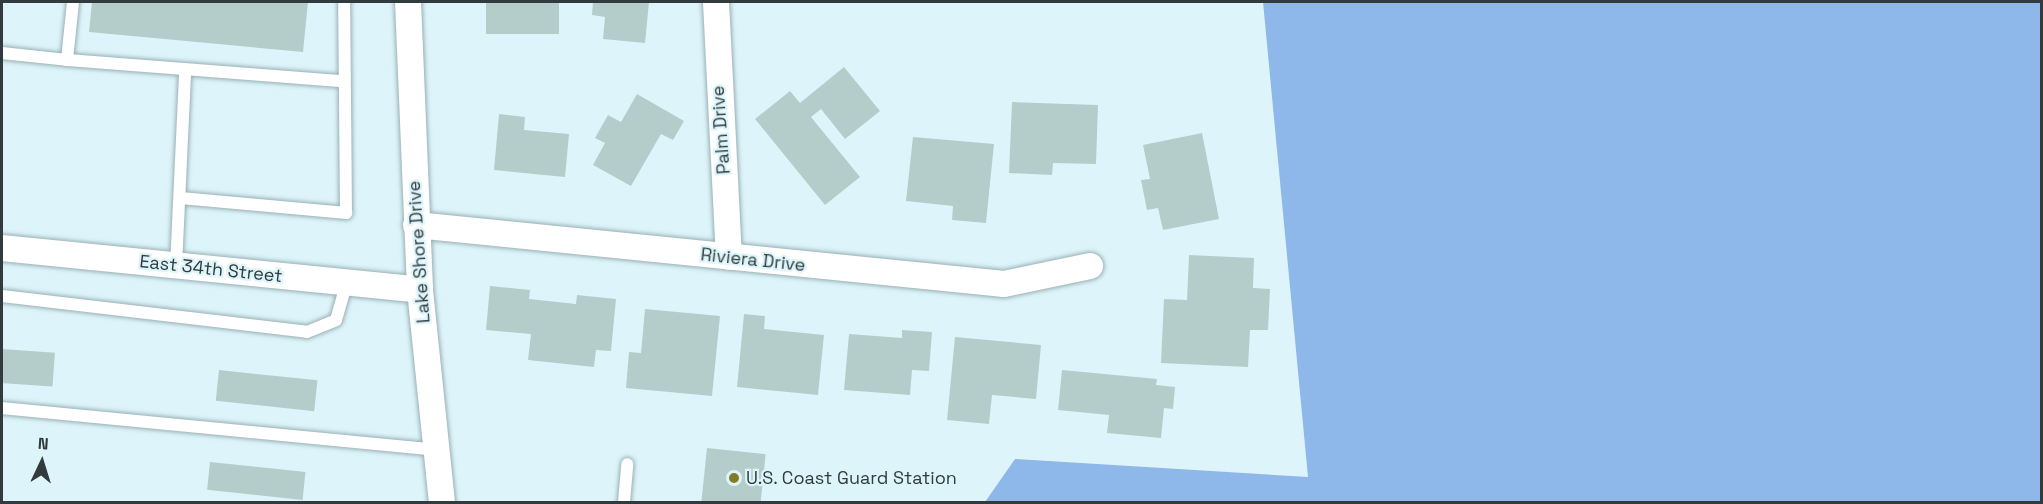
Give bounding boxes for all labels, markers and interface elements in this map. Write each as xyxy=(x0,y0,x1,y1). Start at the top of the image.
street label: Palm Drive xyxy=(707,85,735,175)
street label: Lake Shore Drive xyxy=(403,180,435,324)
street label: Riviera Drive xyxy=(700,244,806,276)
street label: East 34th Street xyxy=(138,251,284,287)
north arrow xyxy=(12,432,72,492)
text: N xyxy=(37,433,49,454)
place label: U.S. Coast Guard Station xyxy=(746,467,957,489)
marker: U.S. Coast Guard Station xyxy=(727,471,741,485)

